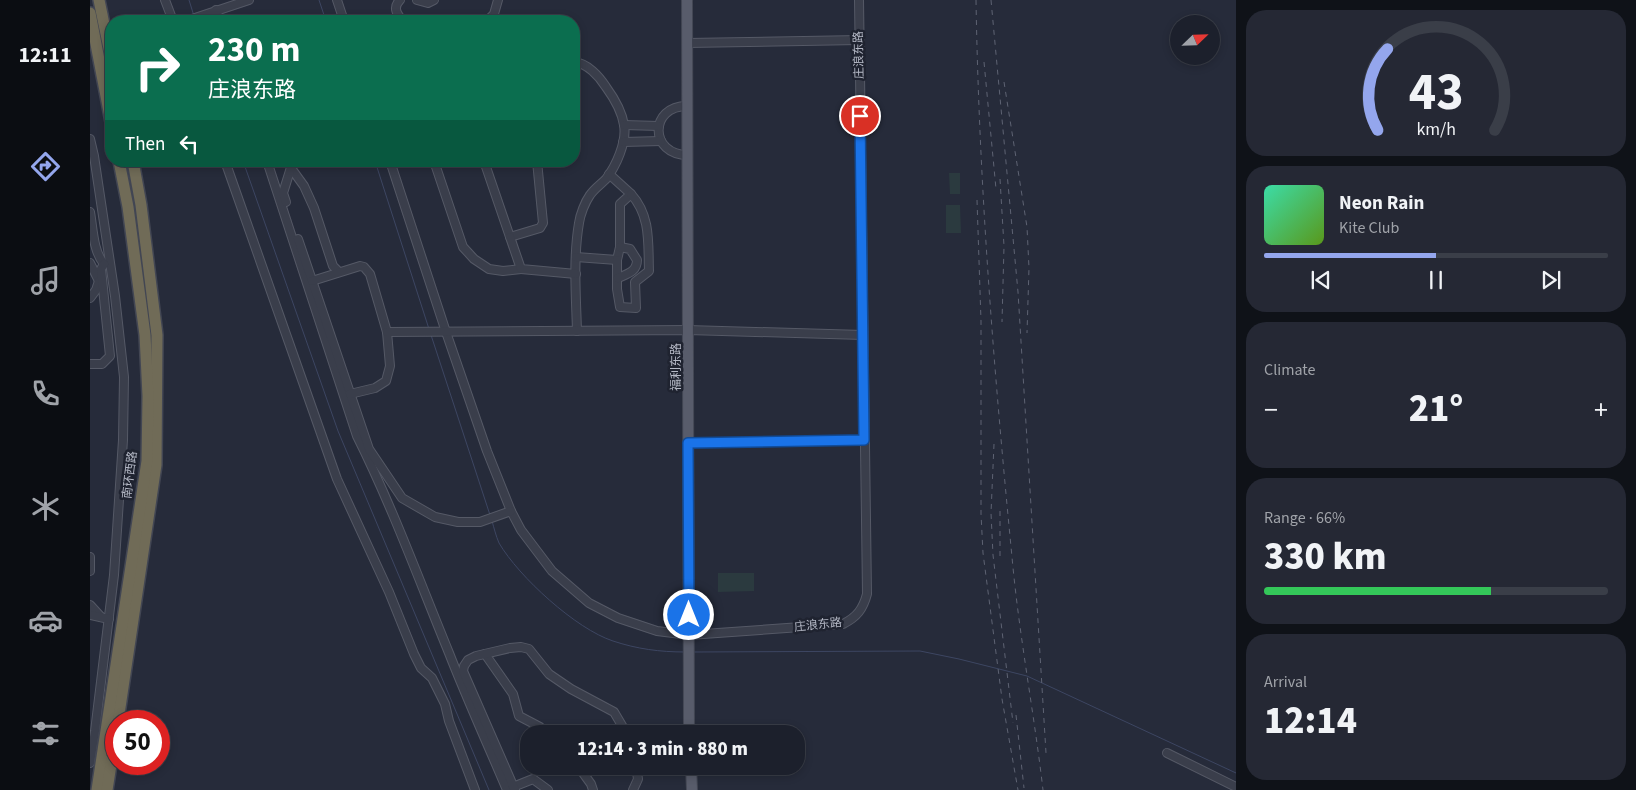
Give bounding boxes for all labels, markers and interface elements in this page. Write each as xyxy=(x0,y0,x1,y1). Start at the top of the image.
north arrow xyxy=(1170,15,1220,65)
map controls xyxy=(1170,15,1220,65)
text: 230 m xyxy=(208,25,300,75)
street label: 庄浪东路 xyxy=(850,31,868,79)
icon: right xyxy=(125,35,190,100)
text: 12:11 xyxy=(18,39,72,71)
text: 43 xyxy=(1409,56,1463,130)
text: 庄浪东路 xyxy=(208,74,296,106)
pin xyxy=(839,95,881,137)
icon: arrive xyxy=(846,102,874,130)
text: km/h xyxy=(1416,117,1456,142)
icon: left xyxy=(175,130,203,158)
text: Then xyxy=(125,131,165,158)
icon: directions xyxy=(28,149,63,184)
text: Neon Rain xyxy=(1339,190,1424,217)
text: Kite Club xyxy=(1339,217,1399,239)
icon: music xyxy=(28,263,63,298)
icon: previous xyxy=(1307,266,1335,294)
icon: pause xyxy=(1422,266,1450,294)
icon: next xyxy=(1537,266,1565,294)
street label: 福利东路 xyxy=(668,343,685,391)
text: Climate xyxy=(1264,359,1315,381)
icon: phone xyxy=(28,376,63,411)
text: 21° xyxy=(1409,382,1463,436)
text: − xyxy=(1264,390,1278,430)
text: + xyxy=(1594,390,1608,430)
street label: 南环西路 xyxy=(119,450,141,500)
icon: climate xyxy=(28,489,63,524)
text: Range · 66% xyxy=(1264,507,1345,529)
text: 330 km xyxy=(1264,530,1386,584)
position arrow xyxy=(662,588,714,640)
icon: car xyxy=(28,603,63,638)
street label: 庄浪东路 xyxy=(793,614,843,636)
text: Arrival xyxy=(1264,671,1307,693)
text: 12:14 xyxy=(1264,694,1357,748)
speed limit sign: 50 xyxy=(105,710,170,775)
icon: filters xyxy=(28,716,63,751)
text: 12:14 · 3 min · 880 m xyxy=(577,736,748,763)

